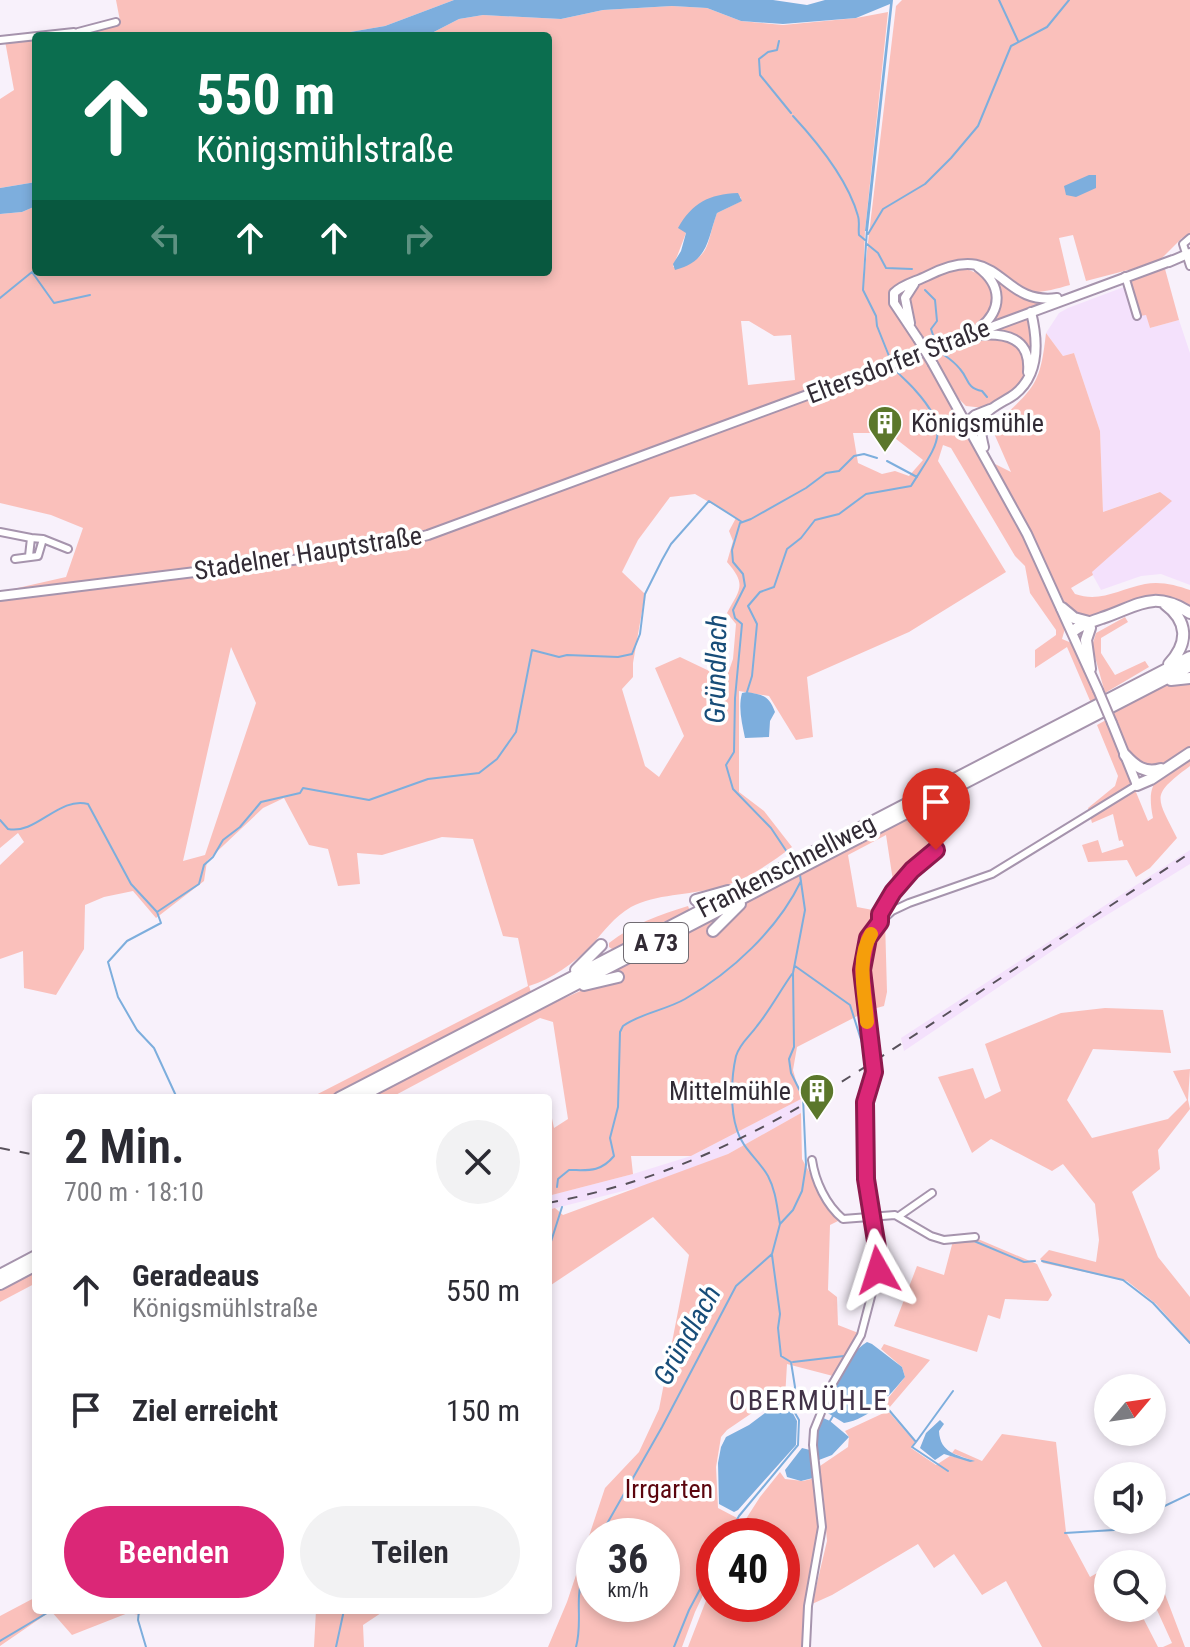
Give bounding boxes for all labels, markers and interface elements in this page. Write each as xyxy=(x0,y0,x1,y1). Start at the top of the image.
text: 550 m xyxy=(196,62,335,128)
icon: ahead xyxy=(64,64,168,168)
text: Königsmühlstraße xyxy=(196,129,454,171)
icon: left xyxy=(144,216,188,260)
icon: ahead xyxy=(228,216,272,260)
icon: ahead xyxy=(312,216,356,260)
icon: right xyxy=(396,216,440,260)
street label: Eltersdorfer Straße xyxy=(802,312,994,410)
building icon: Königsmühle xyxy=(866,404,904,454)
place label: Königsmühle xyxy=(911,408,1044,438)
street label: Stadelner Hauptstraße xyxy=(192,520,424,586)
water label: Gründlach xyxy=(699,614,733,724)
pin xyxy=(902,768,970,850)
icon: arrive xyxy=(914,780,958,824)
street label: Frankenschnellweg xyxy=(692,808,880,924)
road number: A 73 xyxy=(624,923,688,963)
building icon: Mittelmühle xyxy=(798,1072,836,1122)
place label: Mittelmühle xyxy=(669,1076,791,1106)
text: 2 Min. xyxy=(64,1118,185,1175)
button: close xyxy=(436,1120,520,1204)
text: 700 m · 18:10 xyxy=(64,1177,204,1207)
position arrow xyxy=(836,1228,920,1312)
text: Geradeaus xyxy=(132,1258,259,1293)
icon: ahead xyxy=(64,1268,108,1312)
text: 550 m xyxy=(446,1273,520,1308)
water label: Gründlach xyxy=(646,1279,728,1391)
text: Königsmühlstraße xyxy=(132,1293,318,1323)
north arrow xyxy=(1094,1374,1166,1446)
map controls xyxy=(1094,1374,1166,1622)
district label: OBERMÜHLE xyxy=(729,1384,889,1417)
icon: arrive xyxy=(64,1388,108,1432)
text: Ziel erreicht xyxy=(132,1393,278,1428)
text: 150 m xyxy=(446,1393,520,1428)
button: sound xyxy=(1094,1462,1166,1534)
park label: Irrgarten xyxy=(625,1474,713,1504)
button: Beenden xyxy=(64,1506,284,1598)
button: Teilen xyxy=(300,1506,520,1598)
speed limit sign: 40 xyxy=(696,1518,800,1622)
text: 36 xyxy=(608,1536,648,1583)
button: search xyxy=(1094,1550,1166,1622)
text: km/h xyxy=(607,1578,649,1602)

